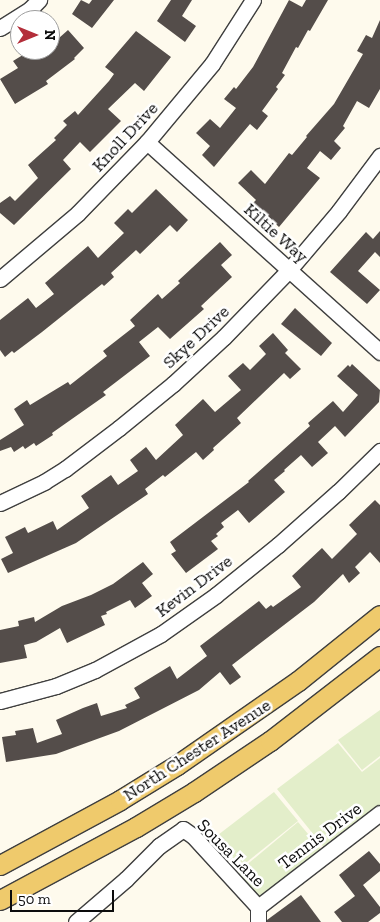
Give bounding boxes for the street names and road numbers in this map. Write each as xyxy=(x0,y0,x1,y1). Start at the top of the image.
street label: Knoll Drive xyxy=(87,98,163,176)
street label: Kiltie Way xyxy=(239,198,313,268)
street label: Skye Drive xyxy=(158,301,234,373)
street label: Kevin Drive xyxy=(151,550,237,622)
street label: North Chester Avenue xyxy=(119,694,275,806)
street label: Tennis Drive xyxy=(274,798,366,874)
street label: Sousa Lane xyxy=(193,815,269,891)

